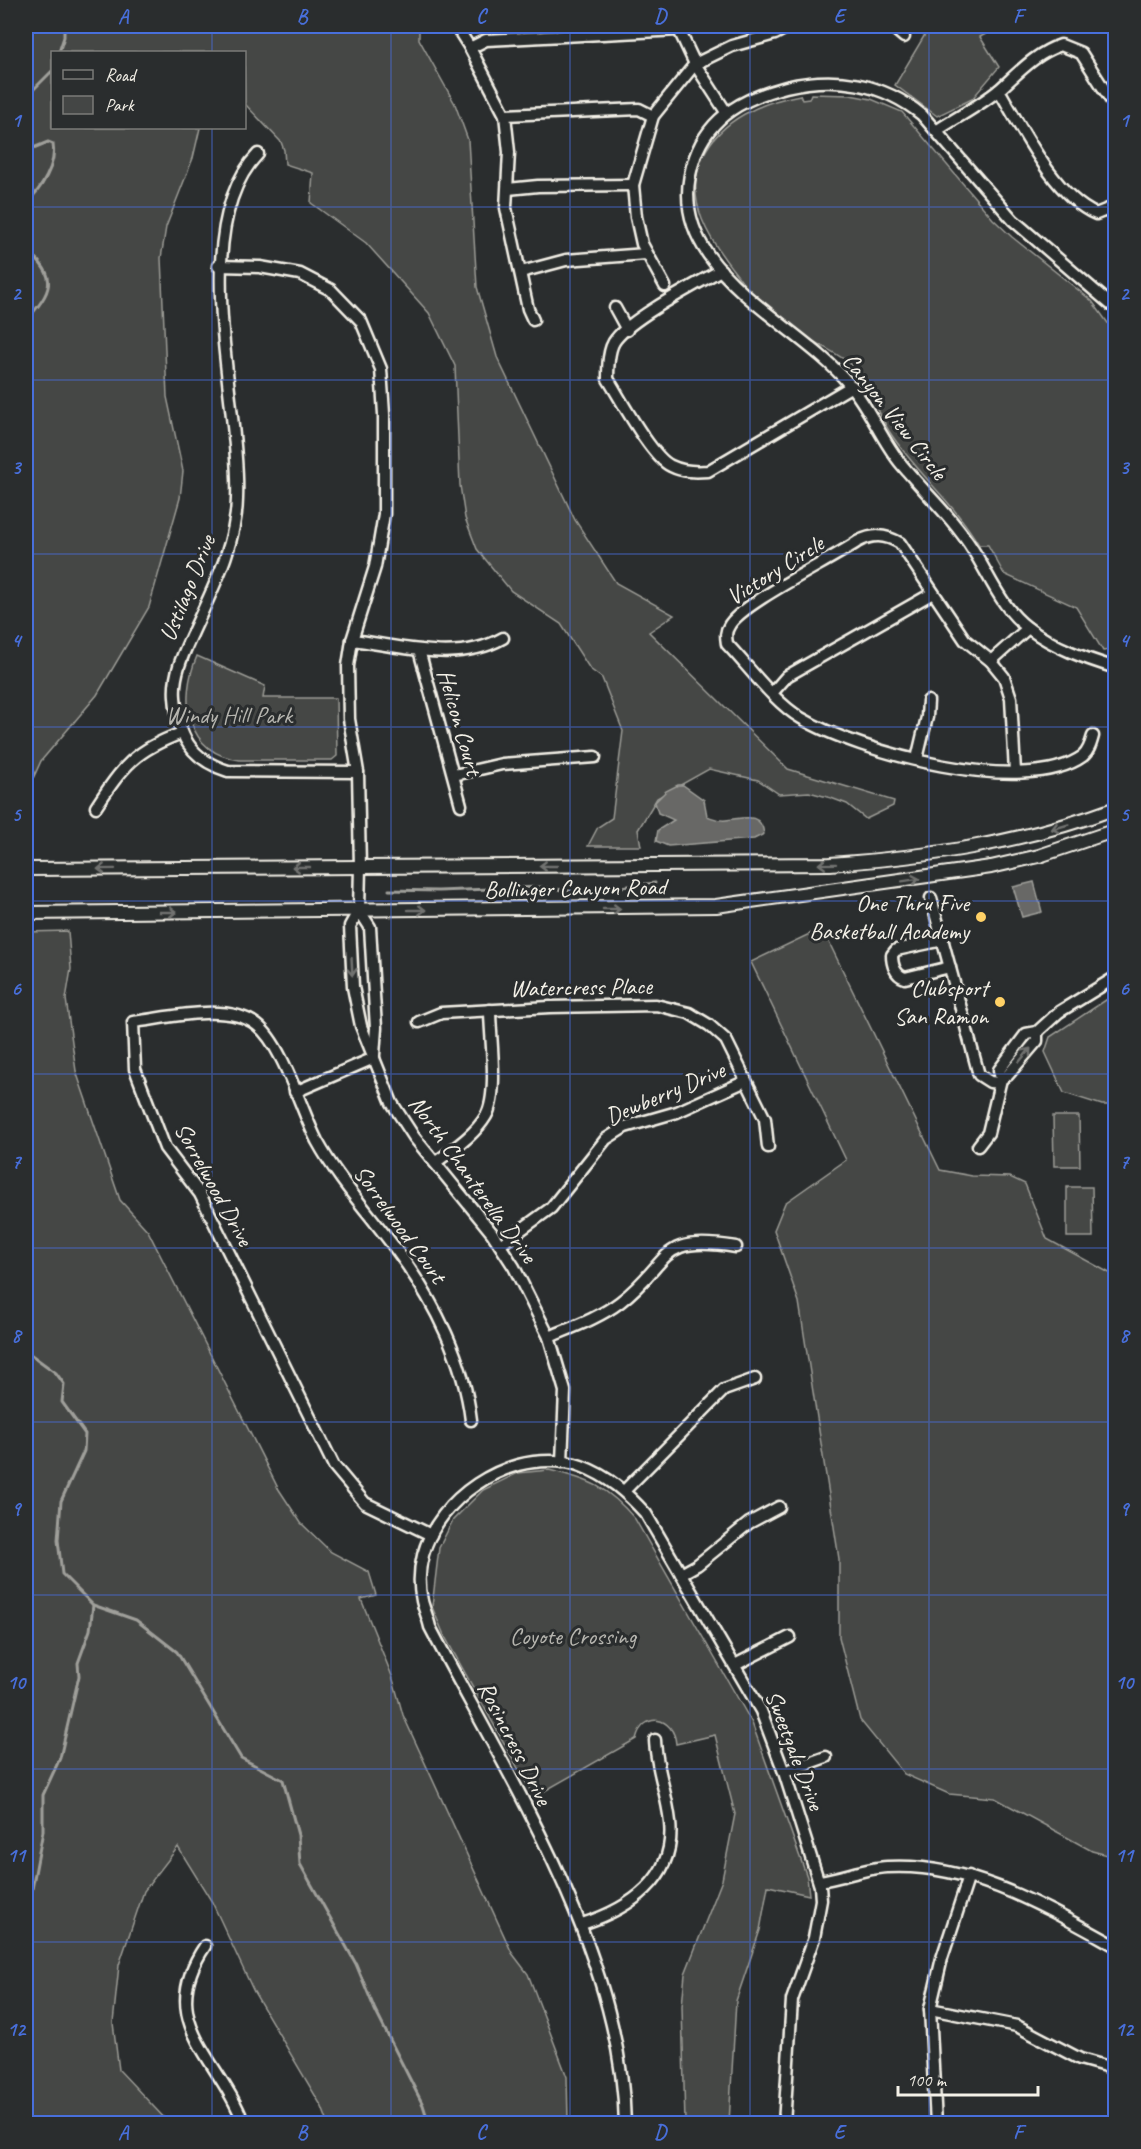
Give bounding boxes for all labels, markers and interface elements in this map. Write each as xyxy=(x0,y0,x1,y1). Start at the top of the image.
text: A xyxy=(118,4,130,29)
text: B xyxy=(297,4,309,29)
text: C xyxy=(476,4,488,29)
text: D xyxy=(654,4,668,29)
text: E xyxy=(834,4,848,29)
text: F xyxy=(1013,4,1027,29)
legend xyxy=(51,51,246,129)
text: Road xyxy=(105,64,138,86)
text: Park xyxy=(105,94,135,116)
text: 1 xyxy=(12,108,23,133)
text: 1 xyxy=(1120,108,1131,133)
text: 2 xyxy=(12,281,23,306)
text: 2 xyxy=(1120,281,1131,306)
street label: Canyon View Circle xyxy=(836,346,955,488)
text: 3 xyxy=(12,455,23,480)
text: 3 xyxy=(1120,455,1131,480)
street label: Victory Circle xyxy=(721,527,831,612)
street label: Ustilago Drive xyxy=(152,529,223,645)
text: 4 xyxy=(12,628,24,653)
text: 4 xyxy=(1120,628,1132,653)
street label: Helicon Court xyxy=(431,666,490,780)
park label: Windy Hill Park xyxy=(166,700,294,730)
text: 5 xyxy=(12,802,23,827)
text: 5 xyxy=(1120,802,1131,827)
one-way arrow xyxy=(1051,822,1070,833)
one-way arrow xyxy=(817,858,837,870)
one-way arrow xyxy=(538,860,558,871)
one-way arrow xyxy=(292,861,312,873)
one-way arrow xyxy=(97,863,117,874)
street label: Bollinger Canyon Road xyxy=(484,871,670,905)
one-way arrow xyxy=(900,874,920,885)
place label: One Thru Five Basketball Academy xyxy=(809,888,971,946)
one-way arrow xyxy=(602,903,622,914)
one-way arrow xyxy=(407,904,427,916)
one-way arrow xyxy=(157,906,177,918)
marker: One Thru Five Basketball Academy xyxy=(974,910,988,924)
one-way arrow xyxy=(347,956,358,976)
street label: Watercress Place xyxy=(510,971,654,1003)
place label: Clubsport San Ramon xyxy=(894,973,991,1031)
text: 6 xyxy=(11,976,22,1001)
text: 6 xyxy=(1119,976,1130,1001)
marker: Clubsport San Ramon xyxy=(993,995,1007,1009)
one-way arrow xyxy=(1018,1048,1032,1063)
street label: Dewberry Drive xyxy=(601,1054,731,1132)
street label: North Chanterella Drive xyxy=(402,1089,545,1270)
street label: Sorrelwood Drive xyxy=(168,1117,261,1253)
text: 7 xyxy=(12,1149,23,1174)
text: 7 xyxy=(1120,1149,1131,1174)
street label: Sorrelwood Court xyxy=(347,1159,454,1291)
text: 8 xyxy=(12,1323,24,1348)
text: 8 xyxy=(1120,1323,1132,1348)
text: 9 xyxy=(12,1496,23,1521)
text: 9 xyxy=(1120,1496,1131,1521)
park label: Coyote Crossing xyxy=(510,1621,638,1651)
text: 10 xyxy=(7,1670,27,1695)
text: 10 xyxy=(1115,1670,1135,1695)
street label: Rosincress Drive xyxy=(471,1676,560,1812)
street label: Sweetgale Drive xyxy=(758,1686,832,1816)
text: 11 xyxy=(7,1843,27,1868)
text: 11 xyxy=(1115,1843,1135,1868)
text: 12 xyxy=(7,2017,27,2042)
text: 12 xyxy=(1115,2017,1135,2042)
scale bar xyxy=(898,2059,1038,2097)
text: 100 m xyxy=(907,2069,948,2091)
text: A xyxy=(118,2120,130,2145)
text: B xyxy=(297,2120,309,2145)
text: C xyxy=(476,2120,488,2145)
text: D xyxy=(654,2120,668,2145)
text: E xyxy=(834,2120,848,2145)
text: F xyxy=(1013,2120,1027,2145)

